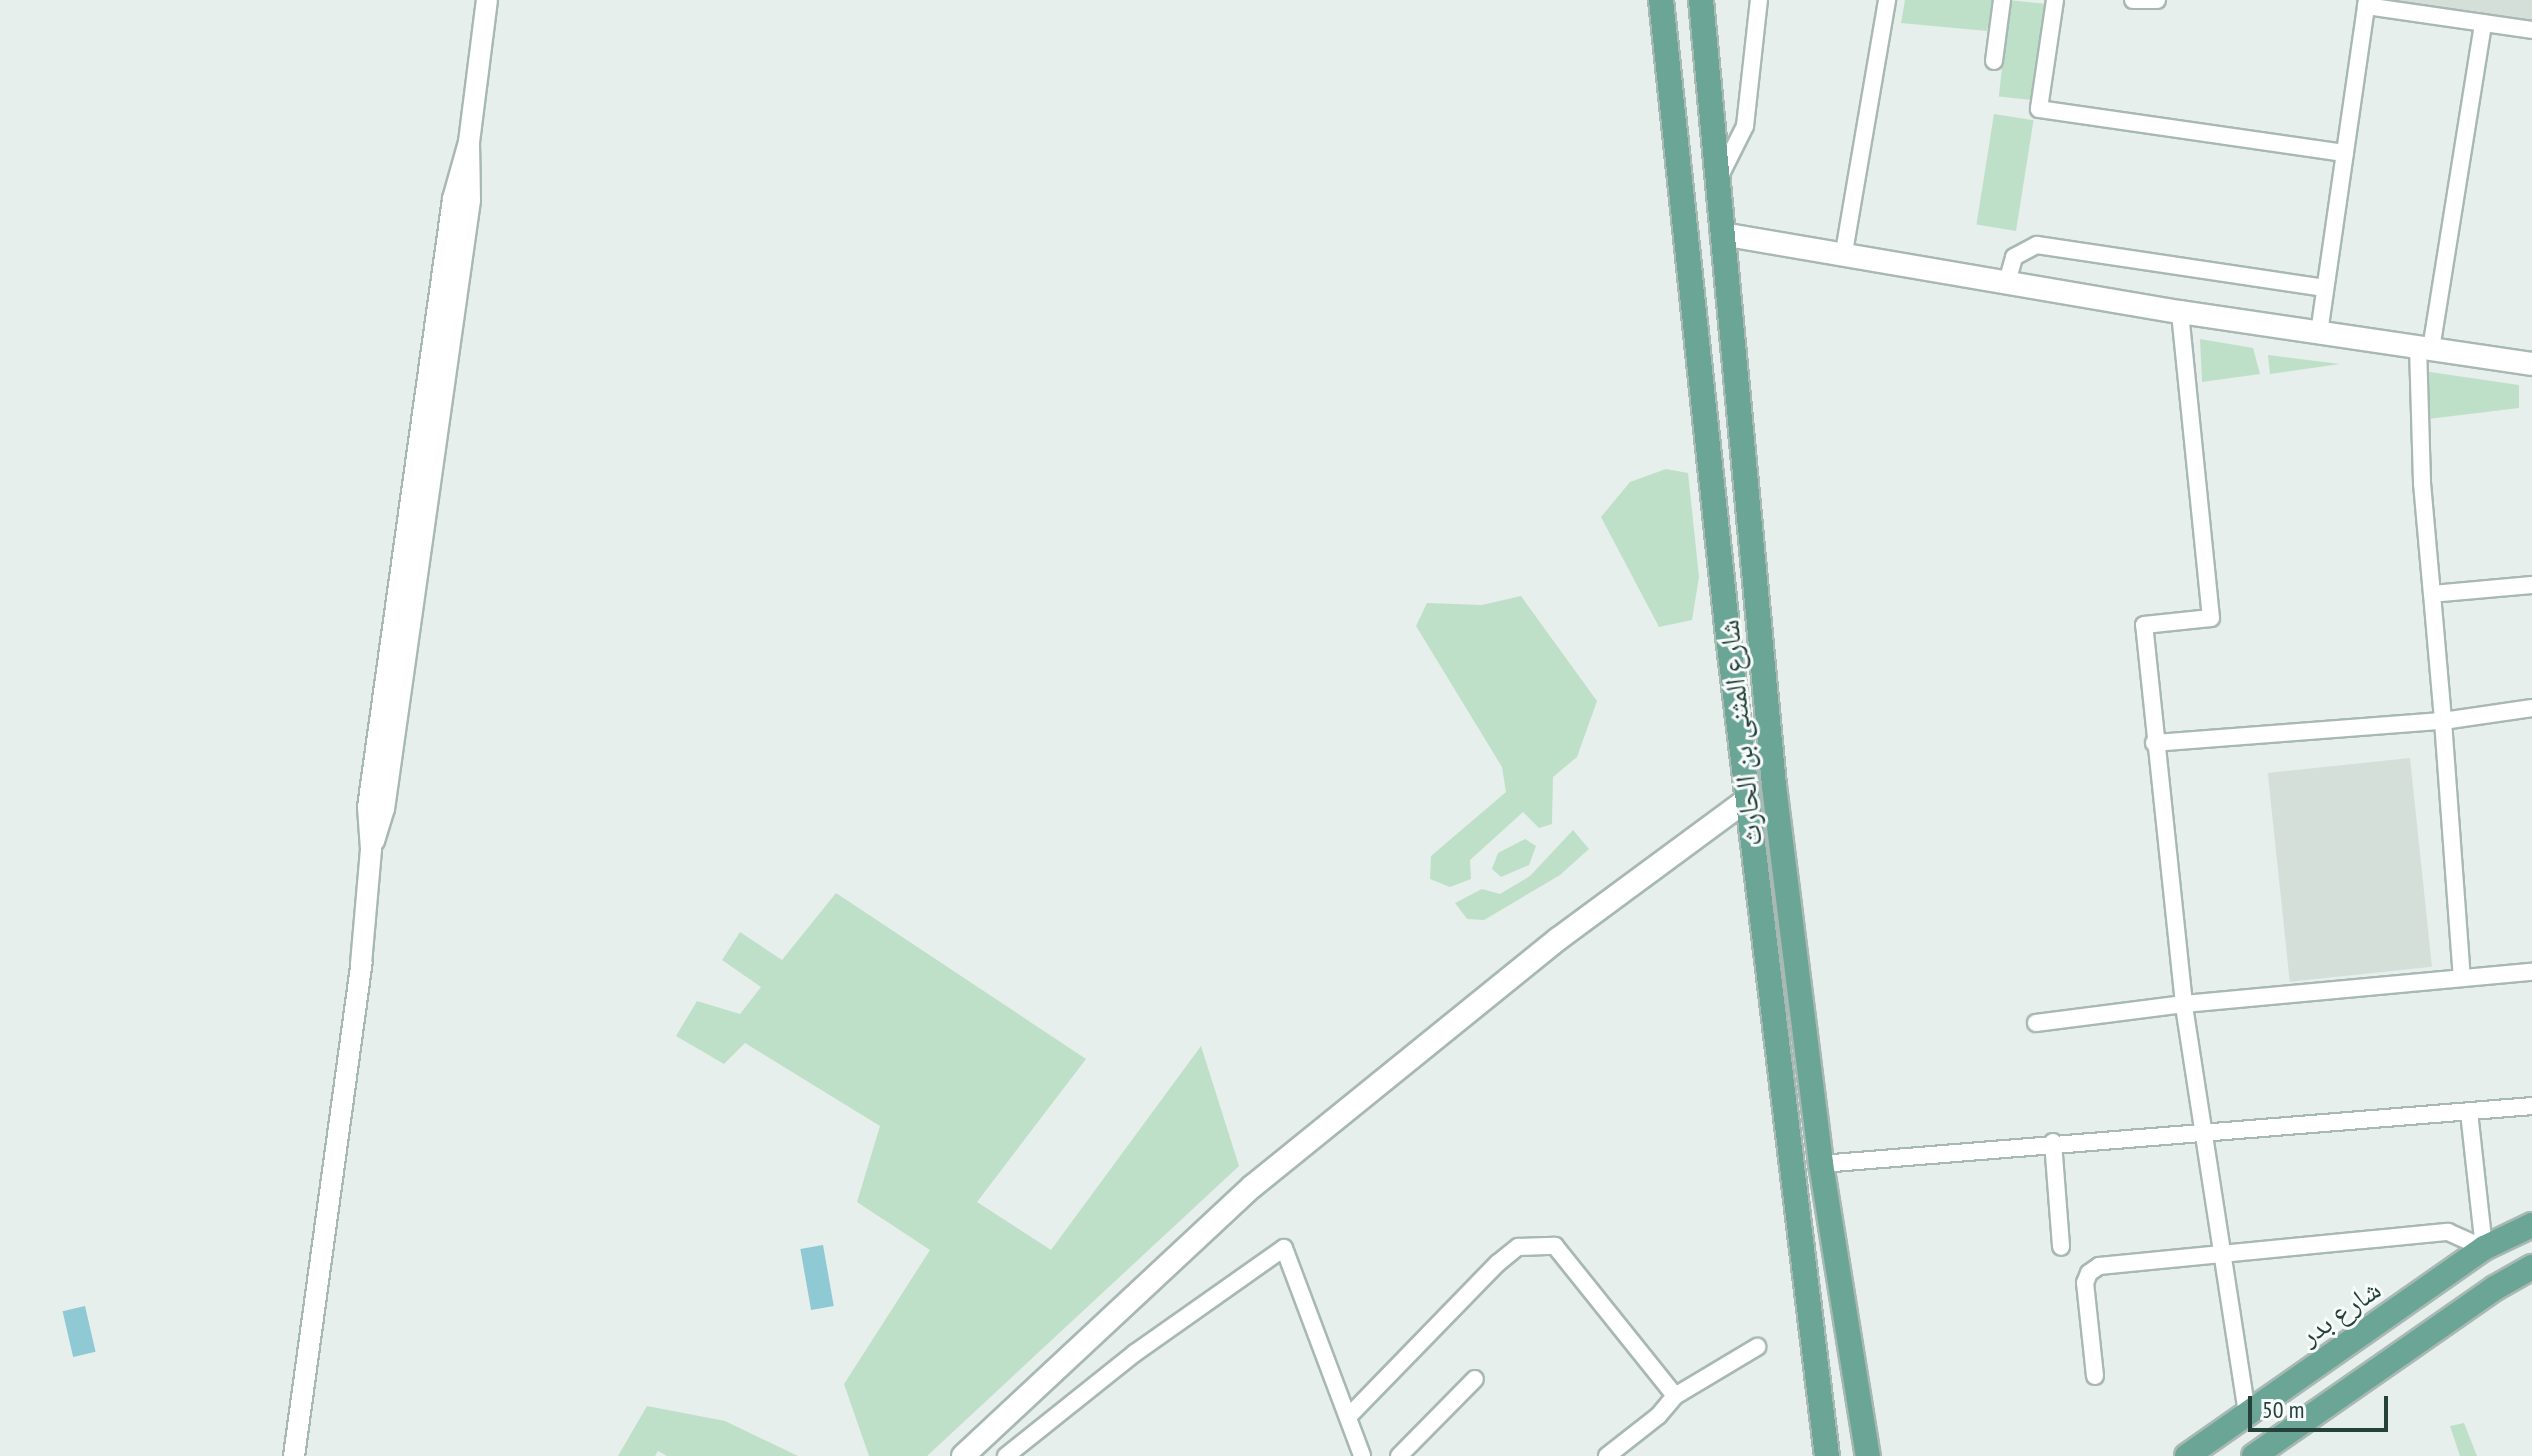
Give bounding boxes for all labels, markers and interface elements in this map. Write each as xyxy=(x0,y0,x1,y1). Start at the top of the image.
street label: شارع المثنى بن الحارث xyxy=(1711,618,1769,848)
street label: شارع بدر xyxy=(2293,1272,2387,1352)
scale bar xyxy=(2252,1380,2392,1430)
text: 50 m xyxy=(2262,1394,2304,1425)

